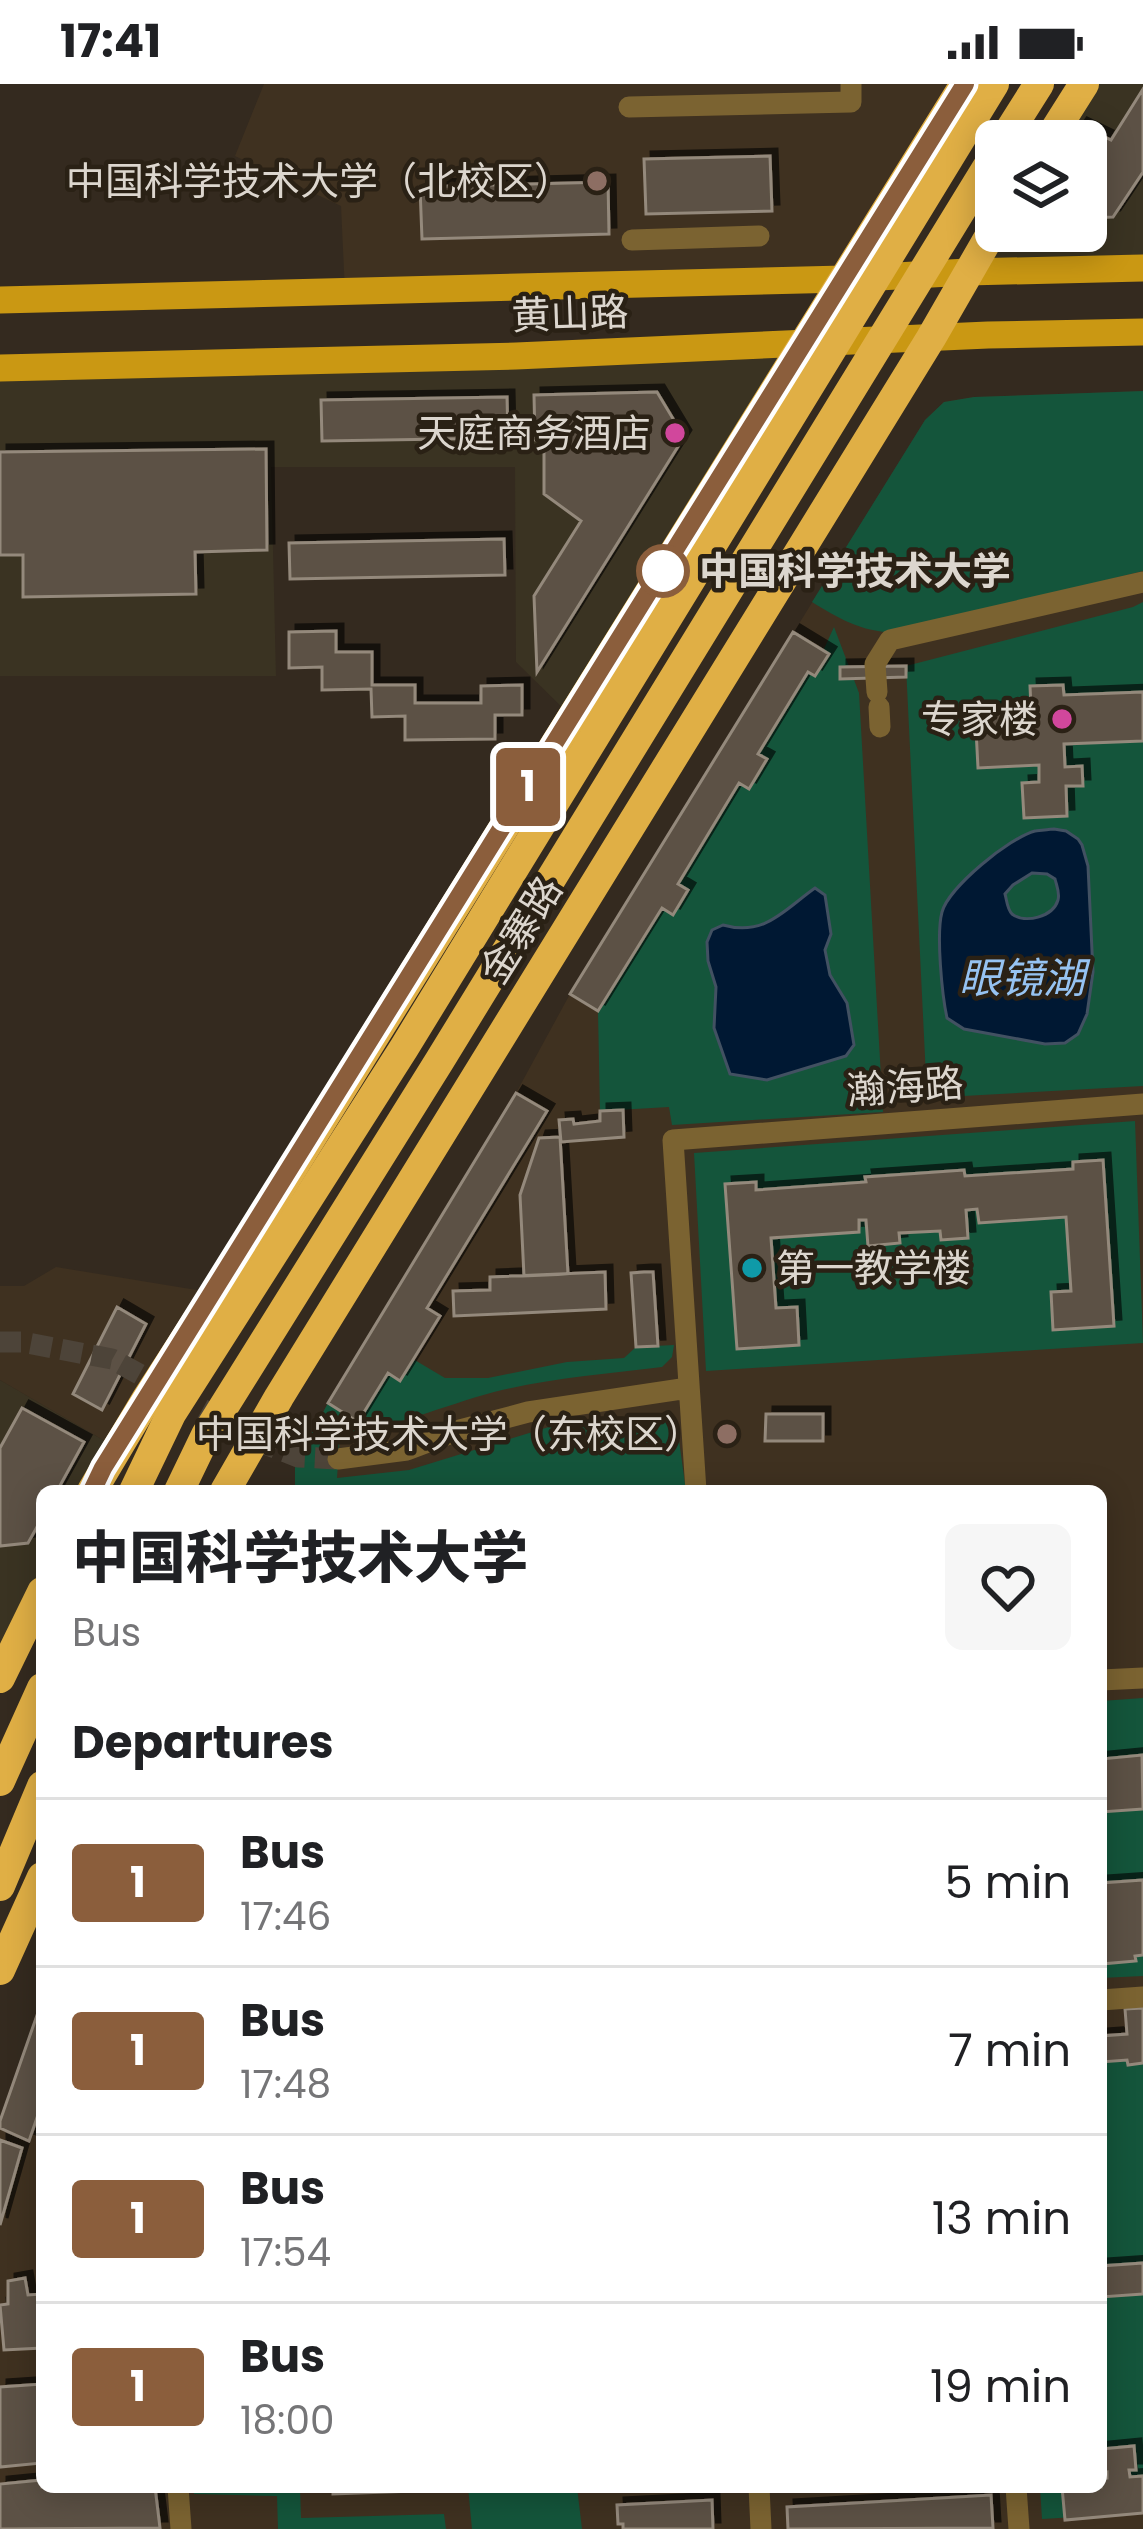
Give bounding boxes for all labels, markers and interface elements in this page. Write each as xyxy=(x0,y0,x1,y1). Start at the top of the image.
text: 17:41 xyxy=(60,10,161,73)
map controls xyxy=(975,120,1107,252)
button: layers xyxy=(975,120,1107,252)
place label: 中国科学技术大学（北校区） xyxy=(66,154,573,209)
marker: 中国科学技术大学（北校区） xyxy=(584,168,610,194)
street label: 黄山路 xyxy=(511,284,629,344)
place label: 天庭商务酒店 xyxy=(417,406,651,461)
marker: 天庭商务酒店 xyxy=(662,420,688,446)
place label: 中国科学技术大学 xyxy=(699,544,1011,599)
marker: 中国科学技术大学 xyxy=(638,546,688,596)
place label: 专家楼 xyxy=(921,692,1038,747)
marker: 专家楼 xyxy=(1049,706,1075,732)
line badge: 1 xyxy=(489,748,567,826)
text: 1 xyxy=(520,757,536,816)
street label: 金寨路 xyxy=(467,866,575,994)
water label: 眼镜湖 xyxy=(959,949,1091,1008)
street label: 瀚海路 xyxy=(845,1055,965,1119)
place label: 第一教学楼 xyxy=(776,1241,971,1296)
marker: 第一教学楼 xyxy=(739,1255,765,1281)
place label: 中国科学技术大学（东校区） xyxy=(196,1407,703,1462)
marker: 中国科学技术大学（东校区） xyxy=(714,1421,740,1447)
text: 中国科学技术大学 xyxy=(72,1518,528,1598)
button: heart xyxy=(945,1524,1071,1650)
text: Bus xyxy=(72,1605,141,1660)
text: Departures xyxy=(72,1711,334,1774)
text: Bus xyxy=(240,1821,325,1884)
text: 5 min xyxy=(945,1851,1071,1914)
text: 1 xyxy=(130,1853,146,1912)
text: 17:46 xyxy=(240,1889,331,1944)
text: Bus xyxy=(240,1989,325,2052)
text: 7 min xyxy=(948,2019,1071,2082)
text: 1 xyxy=(130,2021,146,2080)
text: 17:48 xyxy=(240,2057,331,2112)
text: Bus xyxy=(240,2157,325,2220)
text: 13 min xyxy=(932,2187,1071,2250)
text: 1 xyxy=(130,2189,146,2248)
text: 17:54 xyxy=(240,2225,331,2280)
text: Bus xyxy=(240,2325,325,2388)
text: 19 min xyxy=(930,2355,1071,2418)
text: 1 xyxy=(130,2357,146,2416)
text: 18:00 xyxy=(240,2393,334,2448)

